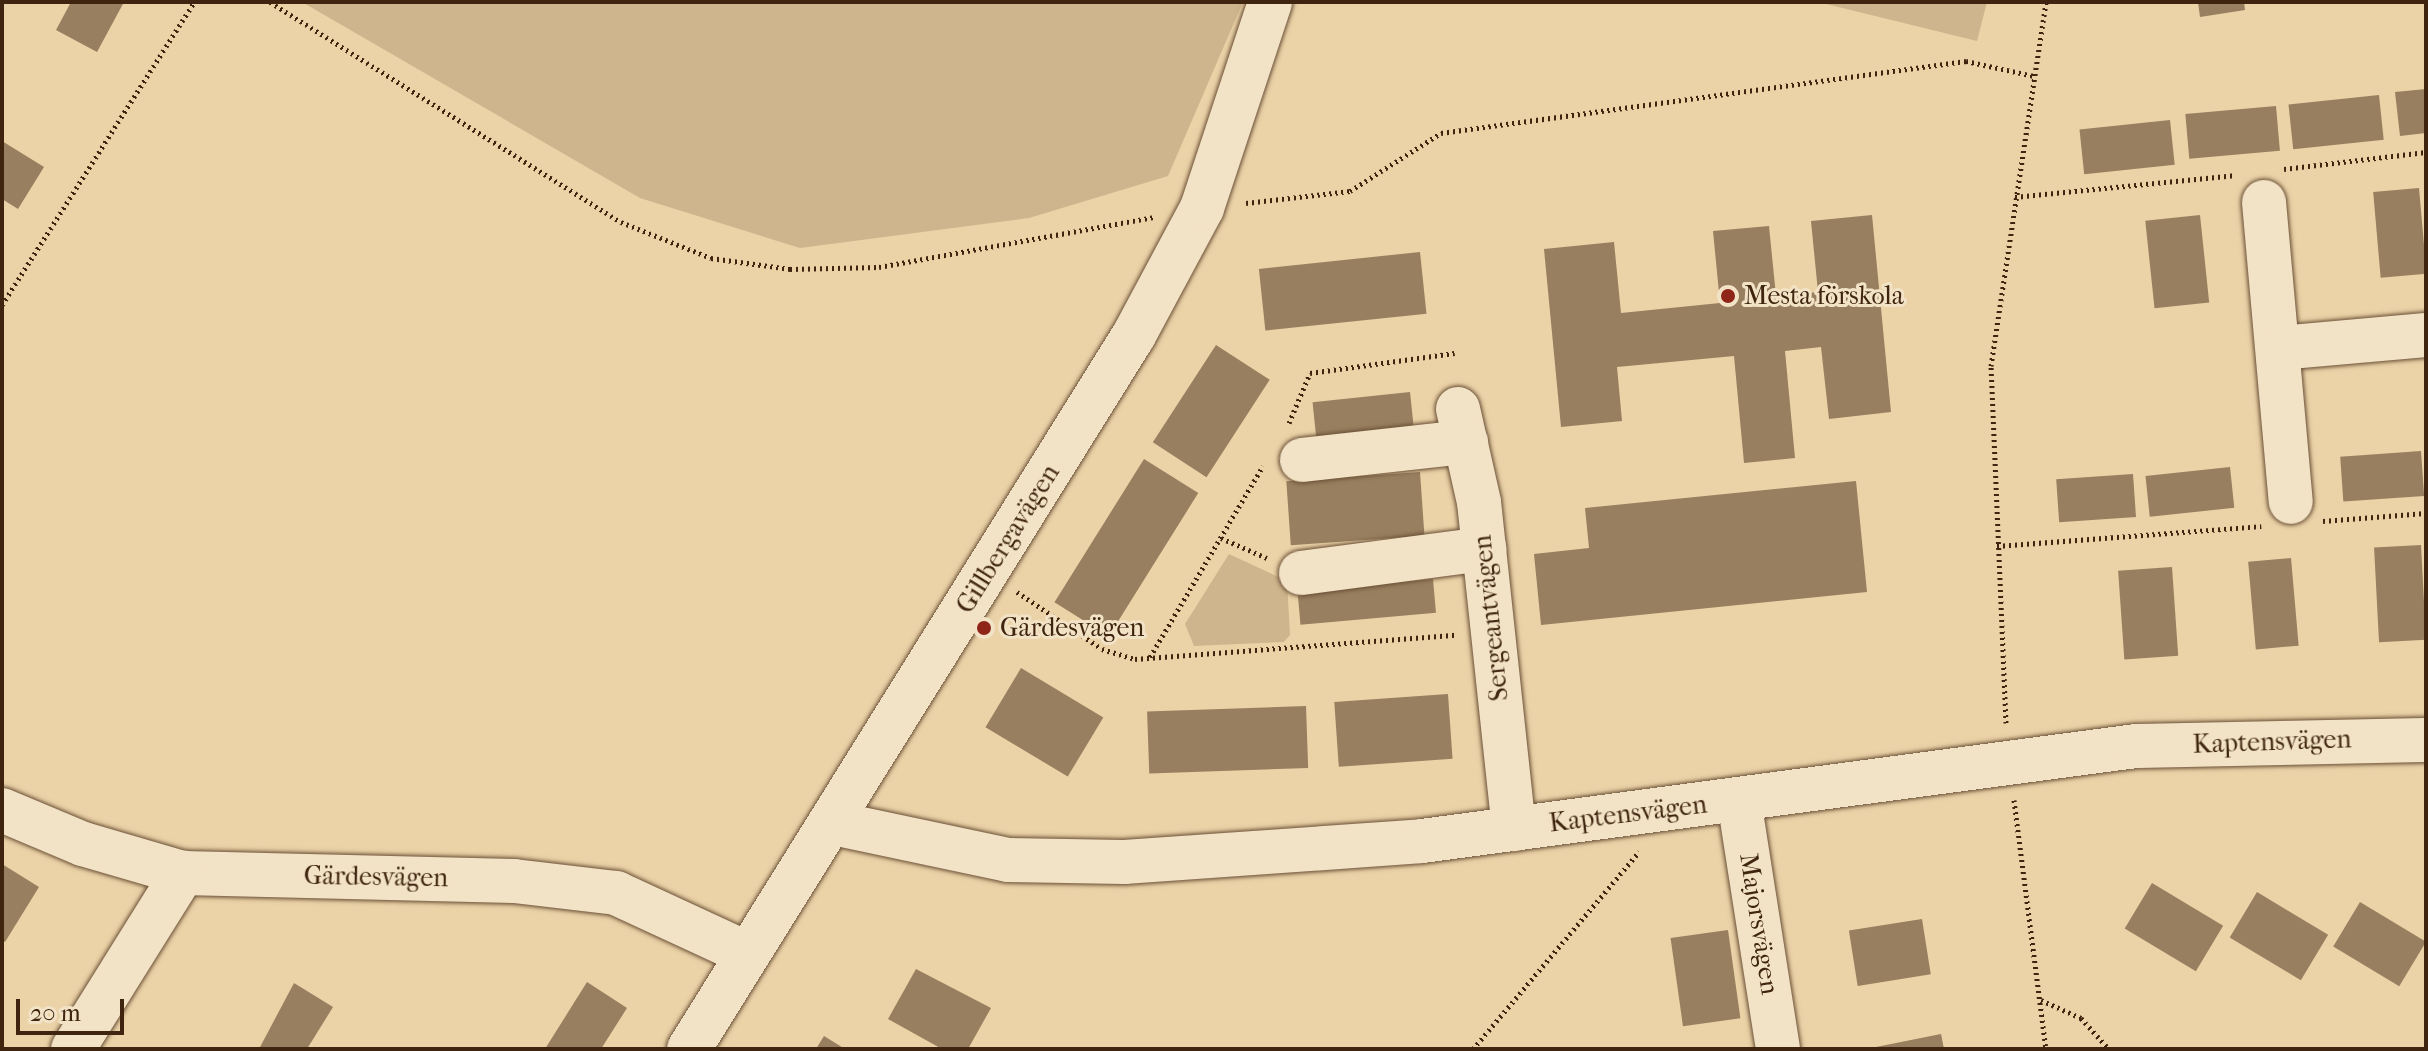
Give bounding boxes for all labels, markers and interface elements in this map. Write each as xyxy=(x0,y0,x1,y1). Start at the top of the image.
place label: Mesta förskola xyxy=(1744,280,1904,312)
marker: Mesta förskola xyxy=(1719,287,1737,305)
street label: Gillbergavägen xyxy=(950,459,1066,619)
street label: Sergeantvägen xyxy=(1467,533,1515,703)
place label: Gärdesvägen xyxy=(1000,612,1144,644)
marker: Gärdesvägen xyxy=(975,619,993,637)
street label: Kaptensvägen xyxy=(2192,724,2352,760)
street label: Kaptensvägen xyxy=(1547,789,1709,839)
street label: Majorsvägen xyxy=(1732,851,1786,997)
street label: Gärdesvägen xyxy=(304,860,448,894)
scale bar xyxy=(20,983,128,1033)
text: 20 m xyxy=(30,999,81,1027)

